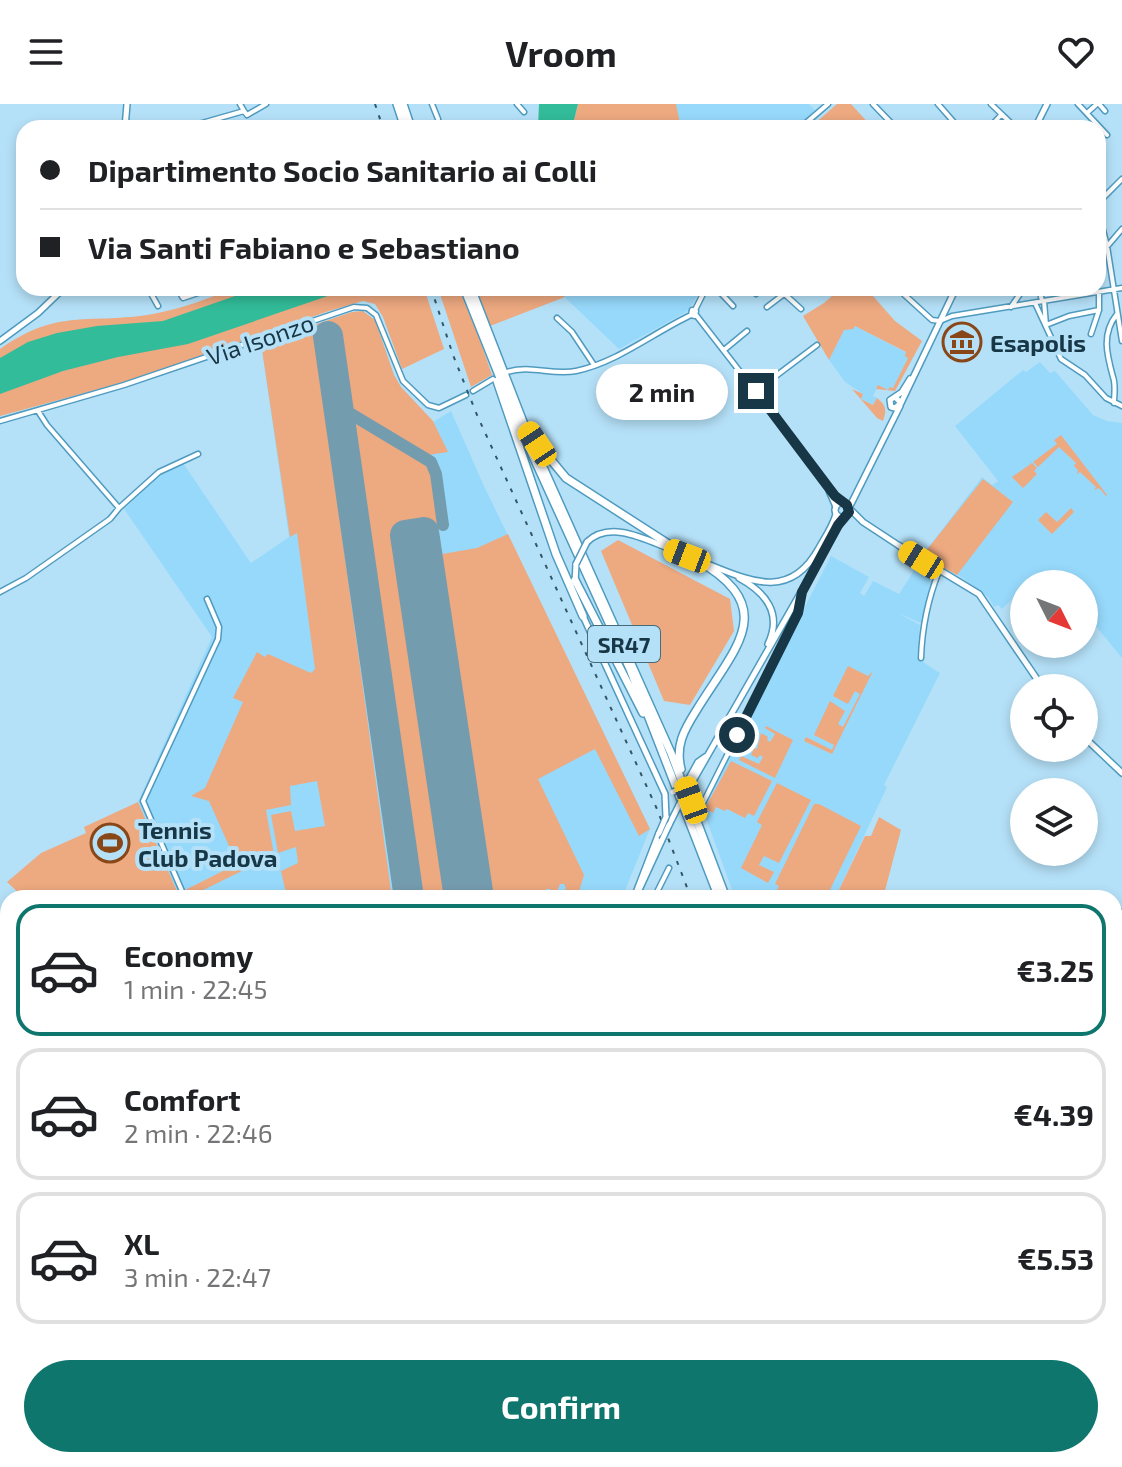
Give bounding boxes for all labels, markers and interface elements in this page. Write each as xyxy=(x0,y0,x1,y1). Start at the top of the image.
icon: menu xyxy=(24,30,68,74)
icon: heart xyxy=(1054,30,1098,74)
text: Vroom xyxy=(505,31,617,74)
text: Dipartimento Socio Sanitario ai Colli xyxy=(88,152,597,188)
text: Via Santi Fabiano e Sebastiano xyxy=(88,229,520,265)
street label: Via Isonzo xyxy=(203,307,317,371)
museum icon: Esapolis xyxy=(941,321,983,363)
place label: Esapolis xyxy=(990,328,1086,357)
callout: 2 min xyxy=(596,363,728,419)
route end xyxy=(738,373,774,409)
text: 2 min xyxy=(629,376,695,407)
car xyxy=(514,417,560,471)
car xyxy=(660,536,714,576)
car xyxy=(894,537,948,583)
north arrow xyxy=(1010,570,1098,658)
map controls xyxy=(1010,570,1098,866)
road number: SR47 xyxy=(588,626,660,662)
button: locate xyxy=(1010,674,1098,762)
route start xyxy=(719,717,755,753)
car xyxy=(672,773,710,827)
button: layers xyxy=(1010,778,1098,866)
place label: Tennis Club Padova xyxy=(138,815,277,872)
sports icon: Tennis Club Padova xyxy=(89,822,131,864)
icon: car xyxy=(28,934,100,1006)
text: Economy xyxy=(124,937,253,973)
text: €3.25 xyxy=(1016,952,1094,988)
text: 1 min · 22:45 xyxy=(124,973,268,1004)
icon: car xyxy=(28,1078,100,1150)
text: Comfort xyxy=(124,1081,241,1117)
text: €4.39 xyxy=(1014,1096,1094,1132)
text: 2 min · 22:46 xyxy=(124,1117,273,1148)
icon: car xyxy=(28,1222,100,1294)
text: XL xyxy=(124,1225,159,1261)
text: €5.53 xyxy=(1017,1240,1094,1276)
text: 3 min · 22:47 xyxy=(124,1261,271,1292)
button: Confirm xyxy=(24,1360,1098,1452)

